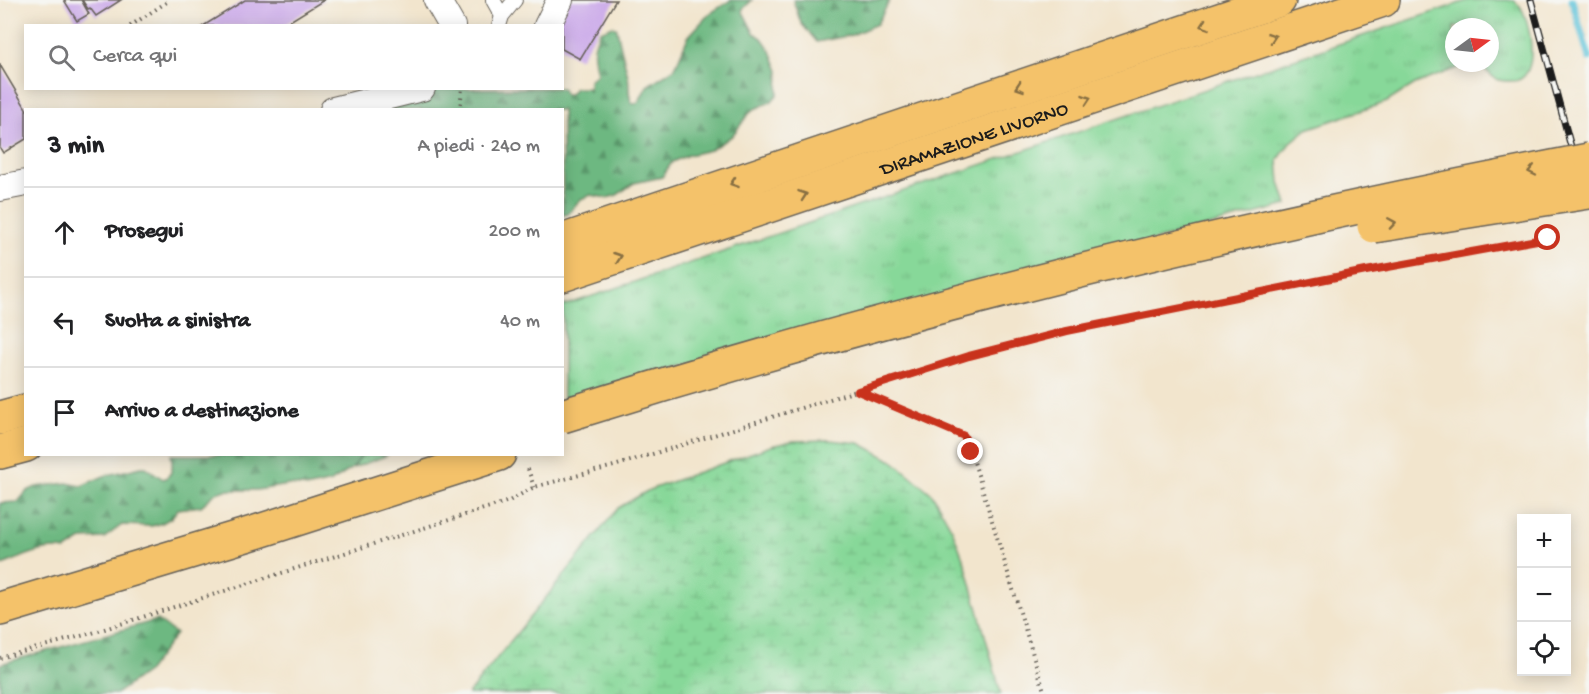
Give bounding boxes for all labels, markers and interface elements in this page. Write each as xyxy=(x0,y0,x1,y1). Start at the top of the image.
one-way arrow xyxy=(1199,18,1210,31)
north arrow xyxy=(1445,18,1499,72)
search box xyxy=(24,24,564,90)
one-way arrow xyxy=(1266,32,1277,45)
icon: search xyxy=(45,41,78,74)
text: Cerca qui xyxy=(93,44,177,70)
one-way arrow xyxy=(1014,80,1025,93)
one-way arrow xyxy=(1081,94,1092,107)
street label: DIRAMAZIONE LIVORNO xyxy=(876,98,1072,183)
text: 3 min xyxy=(48,132,104,163)
text: A piedi · 240 m xyxy=(418,136,540,159)
one-way arrow xyxy=(1527,164,1537,177)
one-way arrow xyxy=(729,175,740,188)
one-way arrow xyxy=(797,189,808,202)
icon: ahead xyxy=(48,216,81,249)
one-way arrow xyxy=(1386,217,1396,230)
text: Prosegui xyxy=(105,219,183,245)
text: 200 m xyxy=(489,221,540,244)
route start xyxy=(1534,224,1560,250)
one-way arrow xyxy=(612,251,623,264)
icon: left xyxy=(48,306,81,339)
text: Svolta a sinistra xyxy=(105,309,250,335)
text: 40 m xyxy=(500,311,540,334)
icon: arrive xyxy=(48,396,81,429)
text: Arrivo a destinazione xyxy=(105,399,299,425)
route end xyxy=(957,438,983,464)
map controls xyxy=(1517,514,1571,676)
button: + xyxy=(1517,514,1571,568)
button: − xyxy=(1517,568,1571,622)
button: locate xyxy=(1517,622,1571,676)

